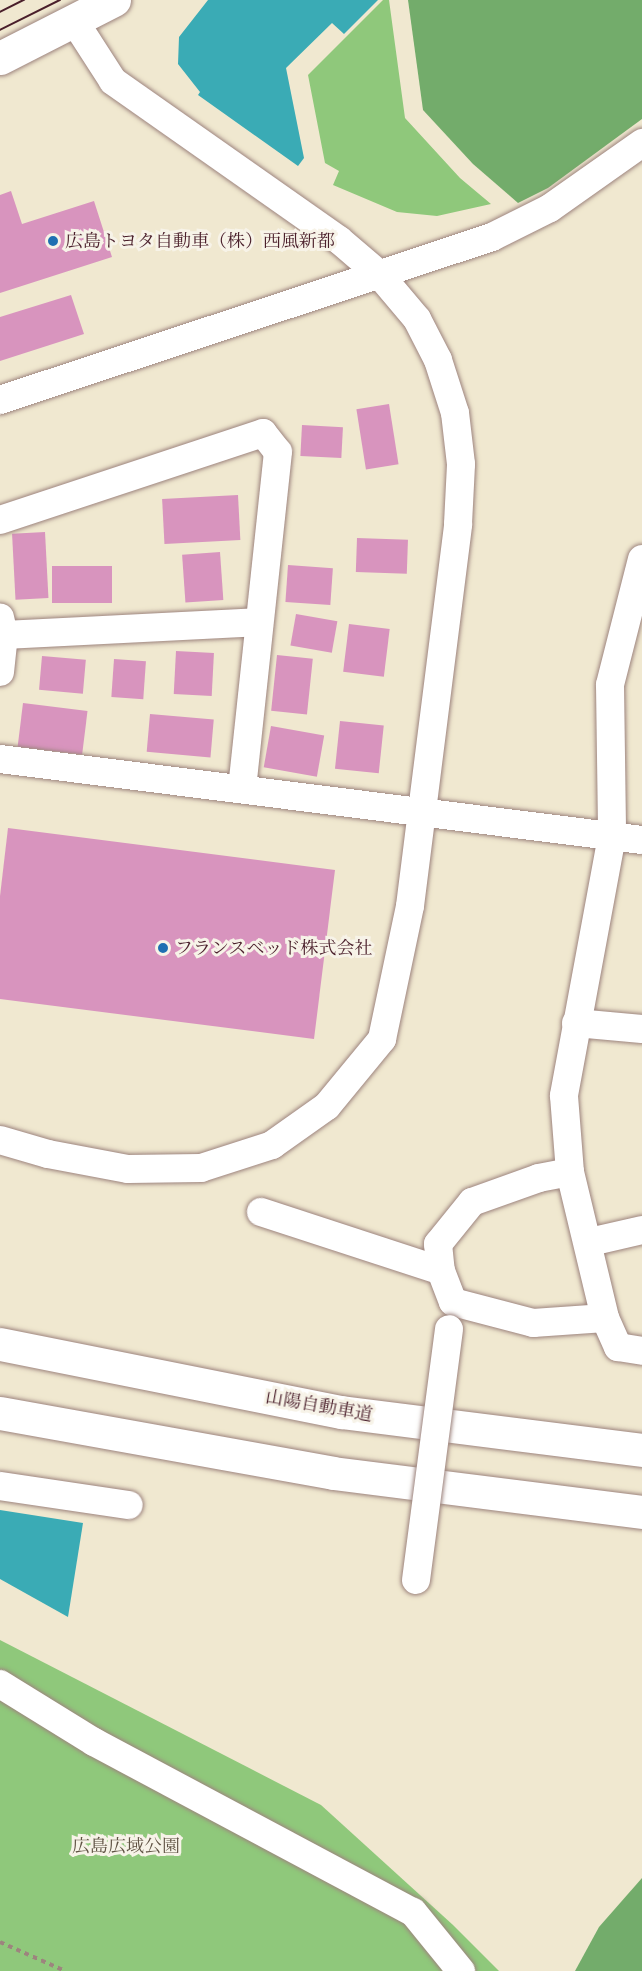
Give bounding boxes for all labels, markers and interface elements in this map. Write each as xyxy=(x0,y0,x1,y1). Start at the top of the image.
place label: 広島トヨタ自動車（株）西風新都 xyxy=(65,230,335,252)
marker: 広島トヨタ自動車（株）西風新都 xyxy=(46,234,60,248)
place label: フランスベッド株式会社 xyxy=(175,937,373,959)
marker: フランスベッド株式会社 xyxy=(156,941,170,955)
street label: 山陽自動車道 xyxy=(264,1386,374,1426)
park label: 広島広域公園 xyxy=(72,1835,180,1857)

